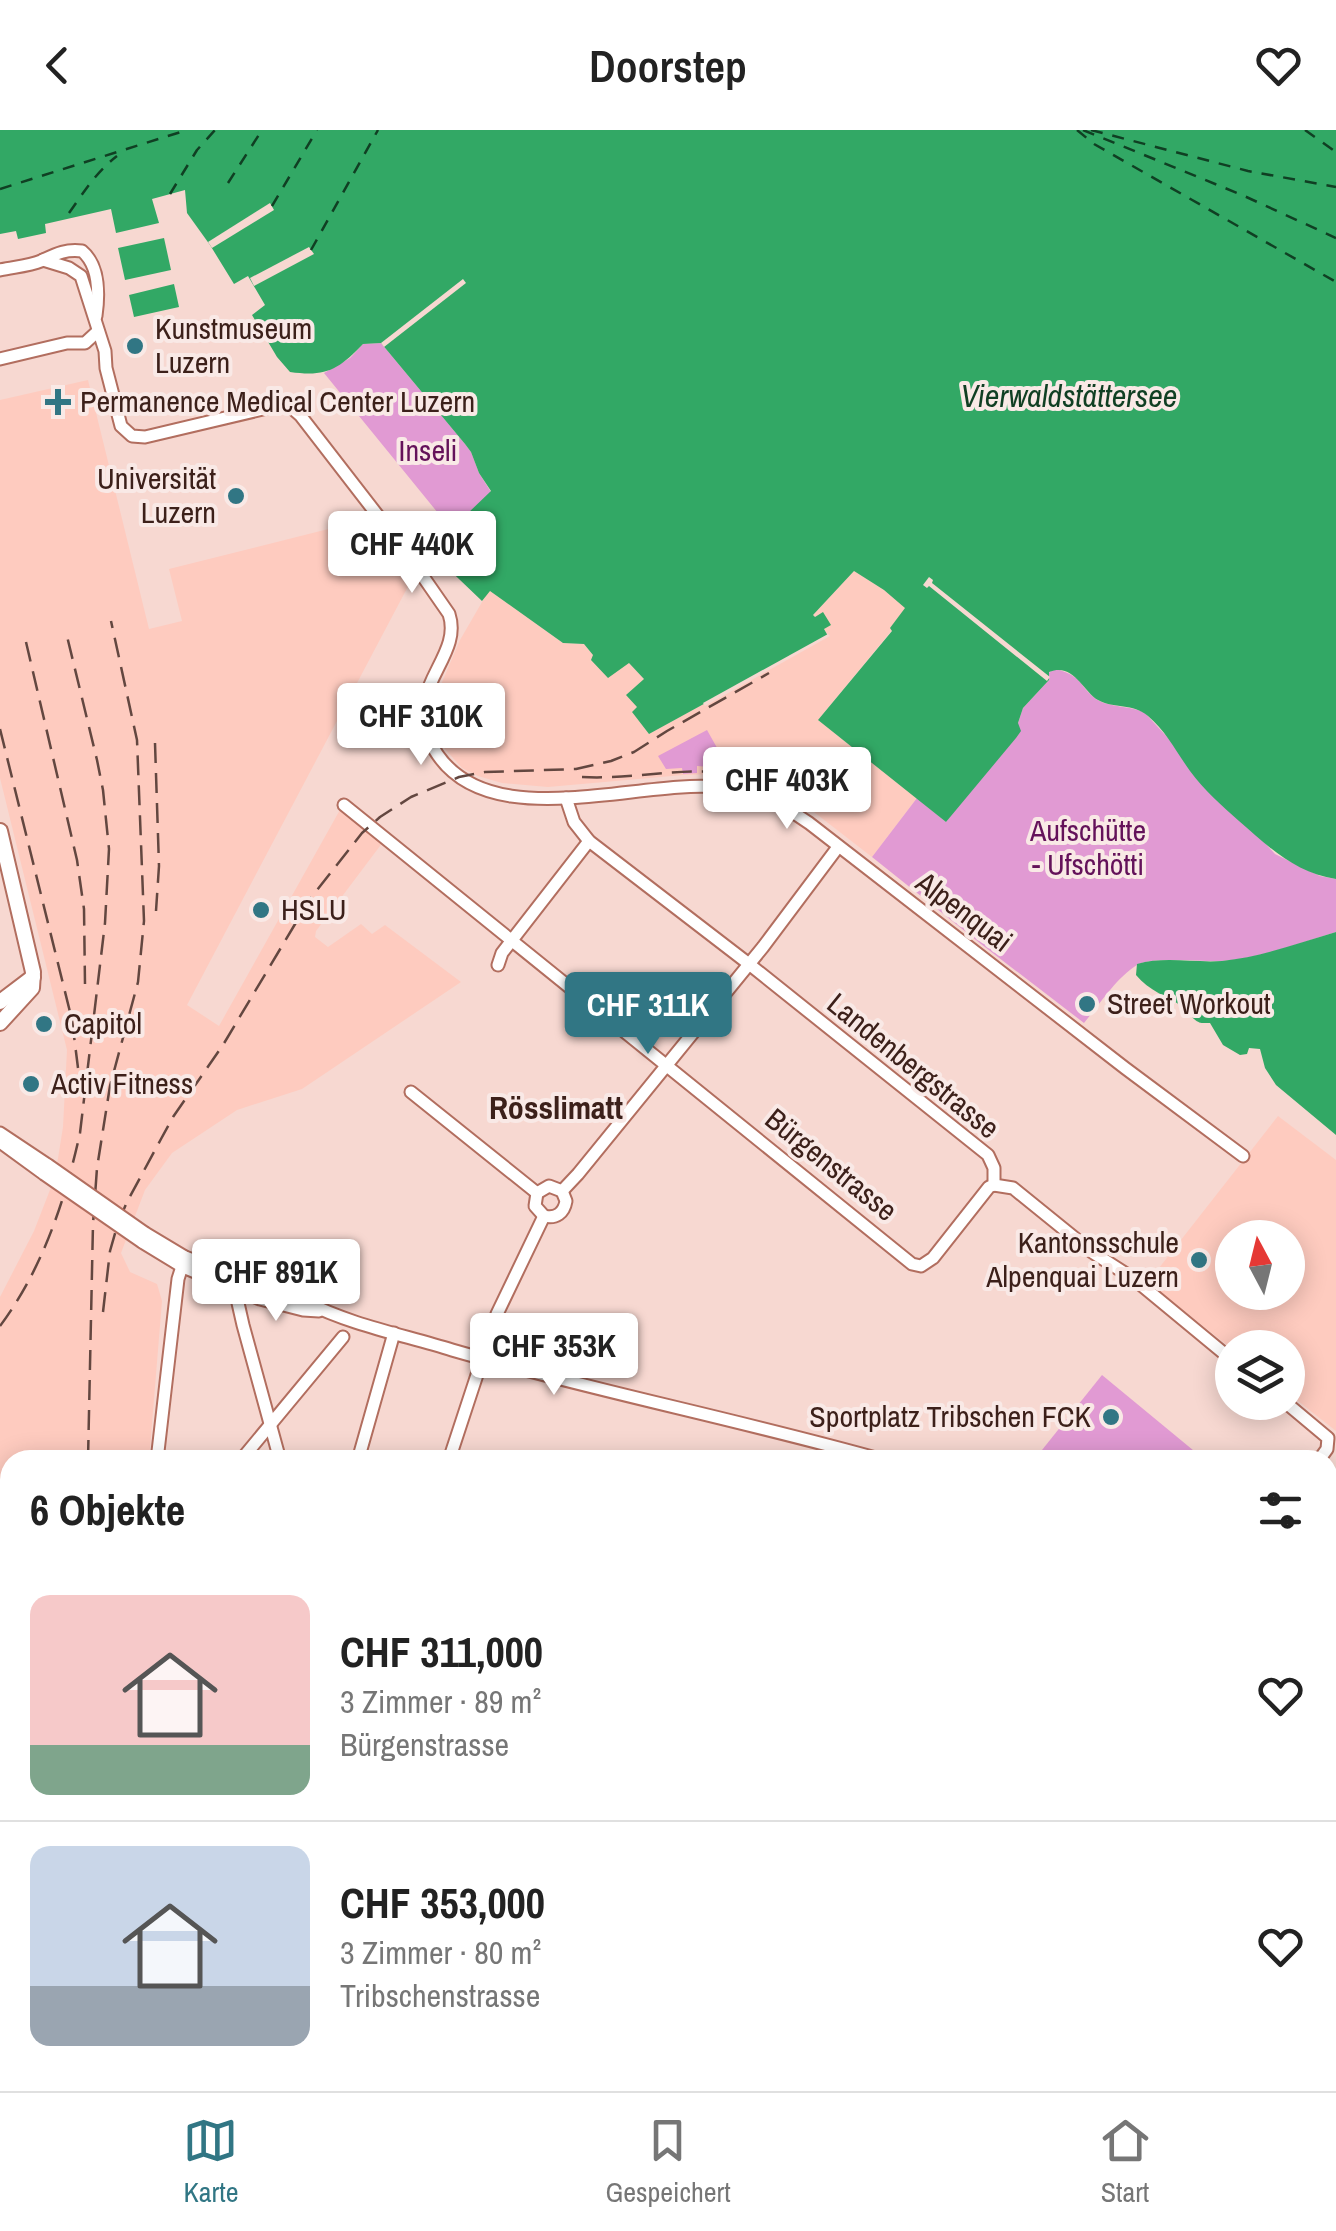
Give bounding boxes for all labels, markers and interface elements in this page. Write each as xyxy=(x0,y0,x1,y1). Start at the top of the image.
text: Doorstep xyxy=(589,35,747,96)
icon: back xyxy=(30,38,85,93)
icon: heart xyxy=(1251,38,1306,93)
place label: Kunstmuseum Luzern xyxy=(155,308,312,382)
marker: Kunstmuseum Luzern xyxy=(124,335,146,357)
water label: Vierwaldstättersee xyxy=(961,374,1177,417)
place label: Permanence Medical Center Luzern xyxy=(80,381,475,421)
marker: Permanence Medical Center Luzern xyxy=(45,389,71,415)
park label: Inseli xyxy=(399,430,457,470)
place label: Universität Luzern xyxy=(97,458,216,532)
marker: Universität Luzern xyxy=(225,485,247,507)
pin: CHF 440K xyxy=(309,511,515,596)
text: CHF 440K xyxy=(350,522,474,565)
pin: CHF 310K xyxy=(318,683,524,768)
text: CHF 310K xyxy=(359,694,483,737)
pin: CHF 403K xyxy=(684,747,890,832)
text: CHF 403K xyxy=(725,758,849,801)
park label: Aufschütte - Ufschötti xyxy=(1029,810,1146,884)
street label: Alpenquai xyxy=(908,861,1021,961)
place label: HSLU xyxy=(281,889,347,929)
marker: HSLU xyxy=(250,899,272,921)
pin: CHF 311K xyxy=(545,972,751,1057)
text: CHF 311K xyxy=(587,983,709,1026)
street label: Landenbergstrasse xyxy=(819,983,1008,1147)
place label: Street Workout xyxy=(1107,983,1271,1023)
marker: Street Workout xyxy=(1076,993,1098,1015)
place label: Capitol xyxy=(64,1003,142,1043)
marker: Capitol xyxy=(33,1013,55,1035)
place label: Activ Fitness xyxy=(50,1063,193,1103)
marker: Activ Fitness xyxy=(20,1073,42,1095)
district label: Rösslimatt xyxy=(489,1086,623,1129)
street label: Bürgenstrasse xyxy=(757,1099,906,1230)
north arrow xyxy=(1215,1220,1305,1310)
map controls xyxy=(1215,1220,1305,1420)
place label: Kantonsschule Alpenquai Luzern xyxy=(985,1222,1179,1296)
pin: CHF 891K xyxy=(173,1239,379,1324)
marker: Kantonsschule Alpenquai Luzern xyxy=(1188,1249,1210,1271)
text: CHF 891K xyxy=(214,1250,338,1293)
pin: CHF 353K xyxy=(451,1313,657,1398)
text: CHF 353K xyxy=(492,1324,616,1367)
button: layers xyxy=(1215,1330,1305,1420)
place label: Sportplatz Tribschen FCK xyxy=(809,1396,1092,1436)
marker: Sportplatz Tribschen FCK xyxy=(1100,1406,1122,1428)
text: 6 Objekte xyxy=(30,1482,185,1538)
icon: filters xyxy=(1253,1483,1308,1538)
text: CHF 311,000 xyxy=(340,1624,543,1680)
icon: home xyxy=(110,1635,230,1755)
icon: heart xyxy=(1253,1668,1308,1723)
text: 3 Zimmer · 89 m² xyxy=(340,1680,541,1723)
text: Bürgenstrasse xyxy=(340,1723,509,1766)
text: CHF 353,000 xyxy=(340,1875,545,1931)
icon: home xyxy=(110,1886,230,2006)
icon: heart xyxy=(1253,1919,1308,1974)
text: 3 Zimmer · 80 m² xyxy=(340,1931,541,1974)
text: Tribschenstrasse xyxy=(340,1974,540,2017)
tab: Karte xyxy=(183,2113,238,2211)
tab: Gespeichert xyxy=(605,2113,731,2211)
tab: Start xyxy=(1098,2113,1153,2211)

